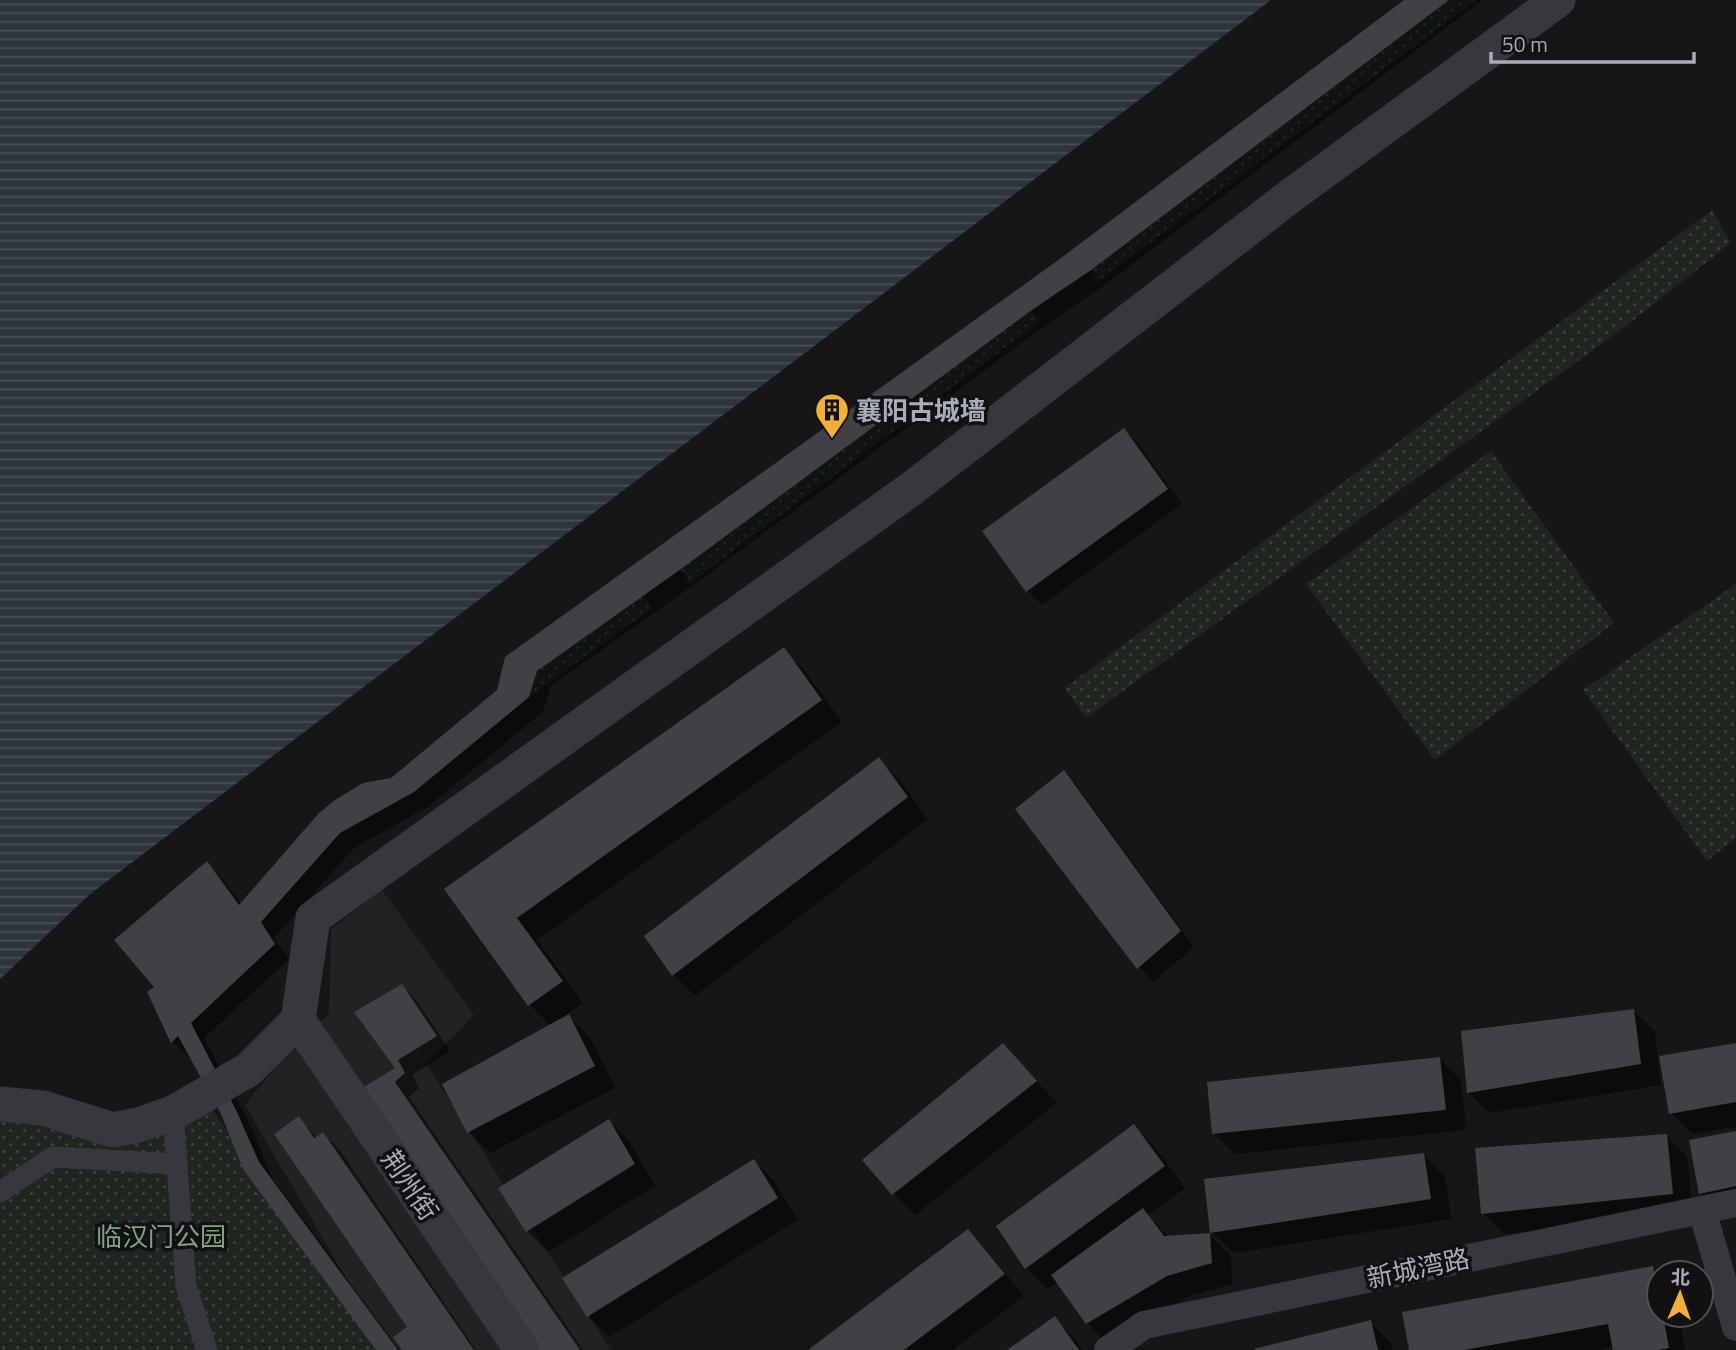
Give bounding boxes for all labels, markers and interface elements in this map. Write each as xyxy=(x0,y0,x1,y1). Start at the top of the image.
scale bar xyxy=(1491,21,1694,65)
text: 50 m xyxy=(1502,28,1548,60)
building icon: 襄阳古城墙 xyxy=(813,391,851,440)
place label: 襄阳古城墙 xyxy=(856,391,986,430)
street label: 荆州街 xyxy=(372,1142,448,1228)
park label: 临汉门公园 xyxy=(96,1217,226,1256)
street label: 新城湾路 xyxy=(1363,1238,1473,1298)
north arrow xyxy=(1645,1259,1715,1329)
text: 北 xyxy=(1671,1262,1691,1291)

